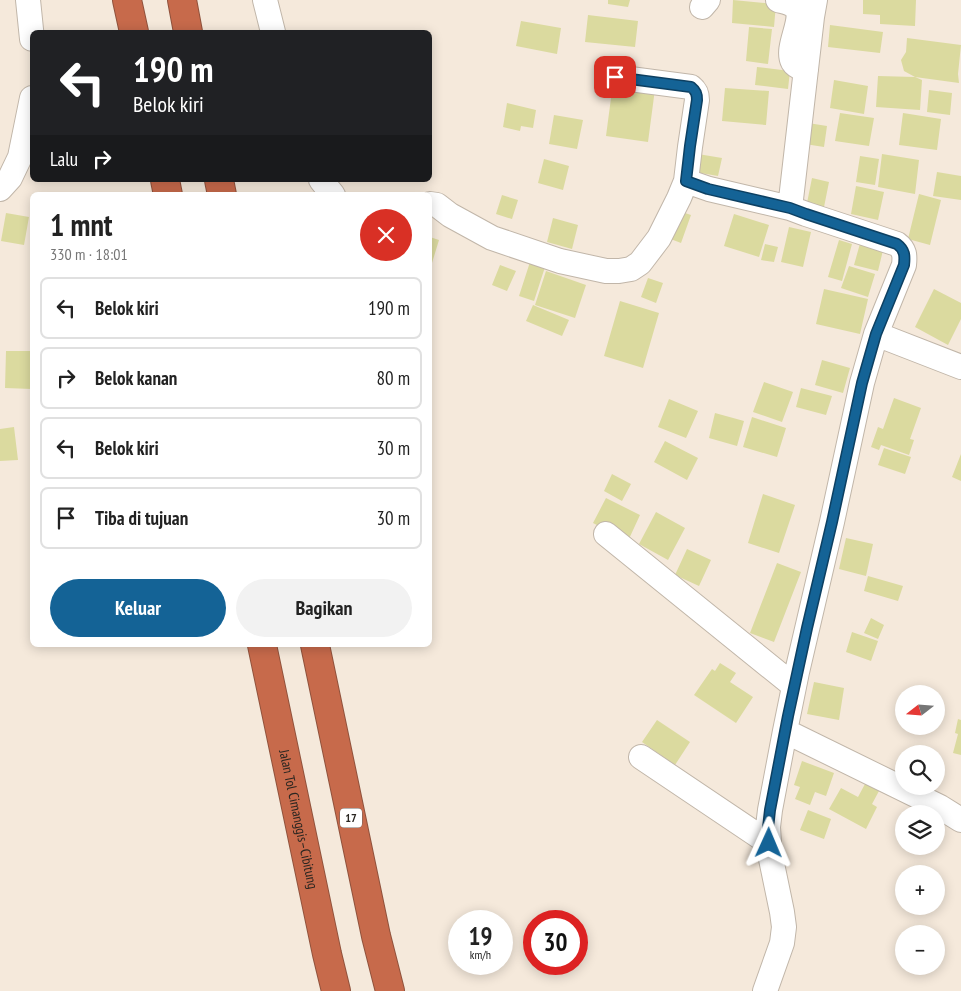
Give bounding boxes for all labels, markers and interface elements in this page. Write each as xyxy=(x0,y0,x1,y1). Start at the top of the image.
text: 190 m xyxy=(133,46,214,92)
icon: left xyxy=(50,50,115,115)
pin xyxy=(594,56,636,98)
icon: arrive xyxy=(601,63,629,91)
text: Belok kiri xyxy=(133,90,204,118)
icon: right xyxy=(88,145,116,173)
text: Lalu xyxy=(50,147,78,171)
text: 1 mnt xyxy=(50,205,113,244)
button: close xyxy=(360,209,412,261)
text: 330 m · 18:01 xyxy=(50,244,128,264)
icon: left xyxy=(52,294,80,322)
text: Belok kiri xyxy=(95,296,159,320)
text: 190 m xyxy=(368,296,410,320)
icon: right xyxy=(52,364,80,392)
text: Belok kanan xyxy=(95,366,177,390)
text: 80 m xyxy=(377,366,410,390)
icon: left xyxy=(52,434,80,462)
text: Belok kiri xyxy=(95,436,159,460)
text: 30 m xyxy=(377,436,410,460)
icon: arrive xyxy=(52,504,80,532)
text: Tiba di tujuan xyxy=(95,506,188,530)
text: 30 m xyxy=(377,506,410,530)
button: Keluar xyxy=(50,579,226,637)
button: Bagikan xyxy=(236,579,412,637)
north arrow xyxy=(895,685,945,735)
map controls xyxy=(895,685,945,975)
button: search xyxy=(895,745,945,795)
street label: Jalan Tol Cimanggis–Cibitung xyxy=(275,747,322,891)
button: layers xyxy=(895,805,945,855)
road number: 17 xyxy=(340,808,362,828)
position arrow xyxy=(742,816,794,868)
button: + xyxy=(895,865,945,915)
speed limit sign: 30 xyxy=(523,910,588,975)
text: 19 xyxy=(469,920,492,952)
button: − xyxy=(895,925,945,975)
text: km/h xyxy=(470,947,491,962)

